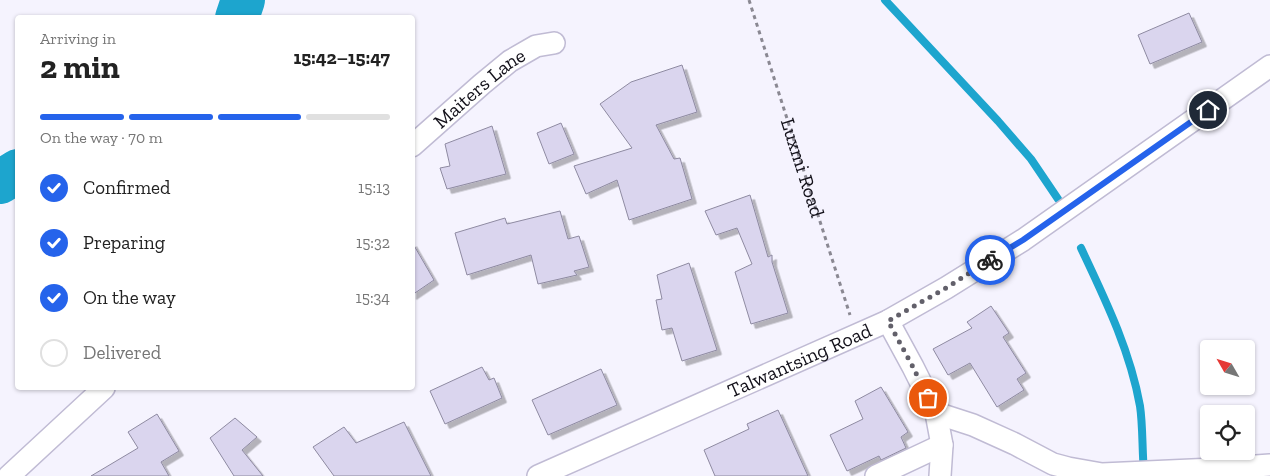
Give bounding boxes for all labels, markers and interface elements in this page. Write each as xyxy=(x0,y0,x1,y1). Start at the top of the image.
text: Arriving in xyxy=(40,29,116,48)
street label: Maiters Lane xyxy=(428,43,530,133)
text: 15:42–15:47 xyxy=(293,46,390,69)
text: 2 min xyxy=(40,48,120,86)
pin xyxy=(1187,89,1229,131)
icon: home xyxy=(1194,96,1222,124)
street label: Luxmi Road xyxy=(776,115,830,220)
text: On the way · 70 m xyxy=(40,128,163,147)
icon: check xyxy=(40,174,68,202)
text: Confirmed xyxy=(83,176,170,199)
text: 15:13 xyxy=(358,178,390,197)
icon: check xyxy=(40,229,68,257)
text: Preparing xyxy=(83,231,165,254)
text: 15:32 xyxy=(356,233,390,252)
courier xyxy=(965,235,1015,285)
icon: bike xyxy=(976,246,1004,274)
icon: check xyxy=(40,284,68,312)
text: On the way xyxy=(83,286,176,309)
text: 15:34 xyxy=(356,288,390,307)
street label: Talwantsing Road xyxy=(724,318,875,403)
north arrow xyxy=(1200,340,1255,395)
map controls xyxy=(1200,340,1255,460)
text: Delivered xyxy=(83,341,161,364)
pin xyxy=(907,377,949,419)
icon: bag xyxy=(914,384,942,412)
button: locate xyxy=(1200,405,1255,460)

